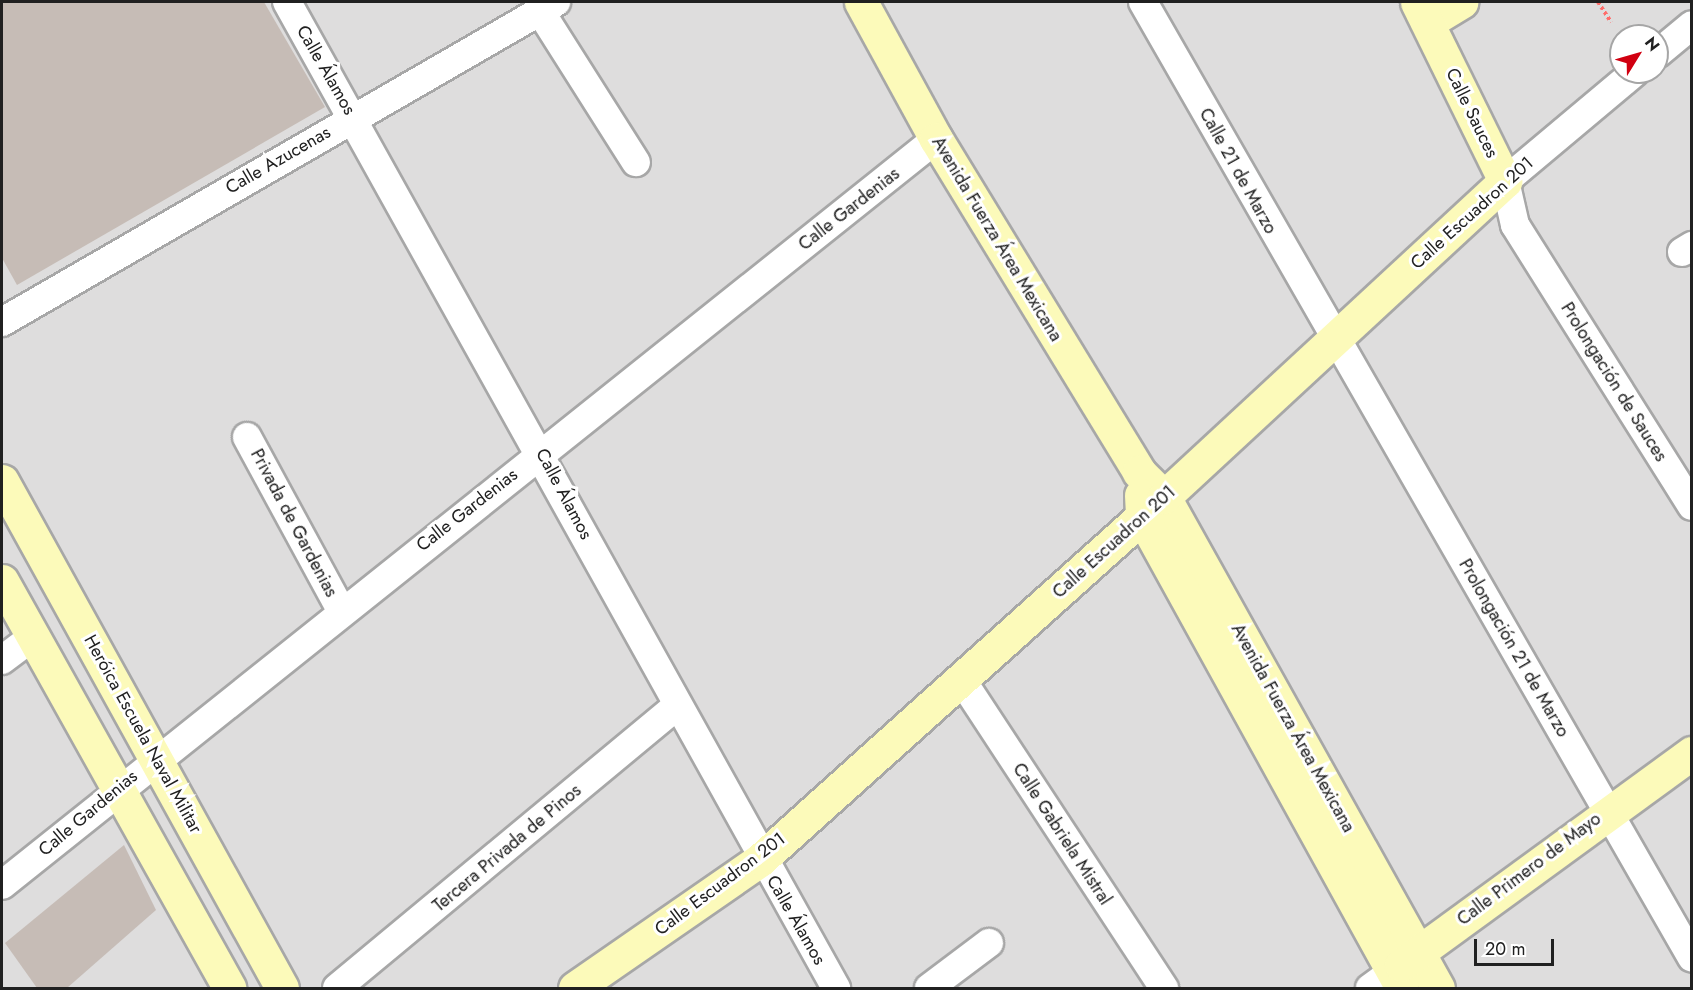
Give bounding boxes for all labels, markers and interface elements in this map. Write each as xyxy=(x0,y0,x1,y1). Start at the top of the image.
street label: Calle Álamos xyxy=(292,21,360,119)
north arrow xyxy=(1609,24,1669,84)
text: N xyxy=(1639,32,1665,56)
street label: Calle Sauces xyxy=(1441,65,1503,161)
street label: Calle 21 de Marzo xyxy=(1195,104,1281,238)
street label: Calle Azucenas xyxy=(222,121,334,199)
street label: Avenida Fuerza Área Mexicana xyxy=(927,133,1067,345)
street label: Calle Escuadron 201 xyxy=(1406,152,1538,274)
street label: Calle Gardenias xyxy=(794,163,904,255)
street label: Prolongación de Sauces xyxy=(1556,298,1672,466)
street label: Privada de Gardenias xyxy=(246,445,342,601)
street label: Calle Álamos xyxy=(531,445,597,543)
street label: Calle Gardenias xyxy=(412,464,522,556)
street label: Calle Escuadron 201 xyxy=(1048,481,1180,603)
street label: Prolongación 21 de Marzo xyxy=(1454,555,1574,741)
street label: Avenida Fuerza Área Mexicana xyxy=(1227,620,1359,836)
street label: Heróica Escuela Naval Militar xyxy=(79,631,207,837)
street label: Calle Gabriela Mistral xyxy=(1008,759,1116,909)
street label: Calle Gardenias xyxy=(34,765,142,861)
street label: Tercera Privada de Pinos xyxy=(428,780,586,916)
street label: Calle Primero de Mayo xyxy=(1453,808,1605,930)
street label: Calle Escuadron 201 xyxy=(650,828,790,940)
street label: Calle Álamos xyxy=(762,871,830,969)
scale bar xyxy=(1477,927,1556,965)
text: 20 m xyxy=(1485,936,1525,962)

